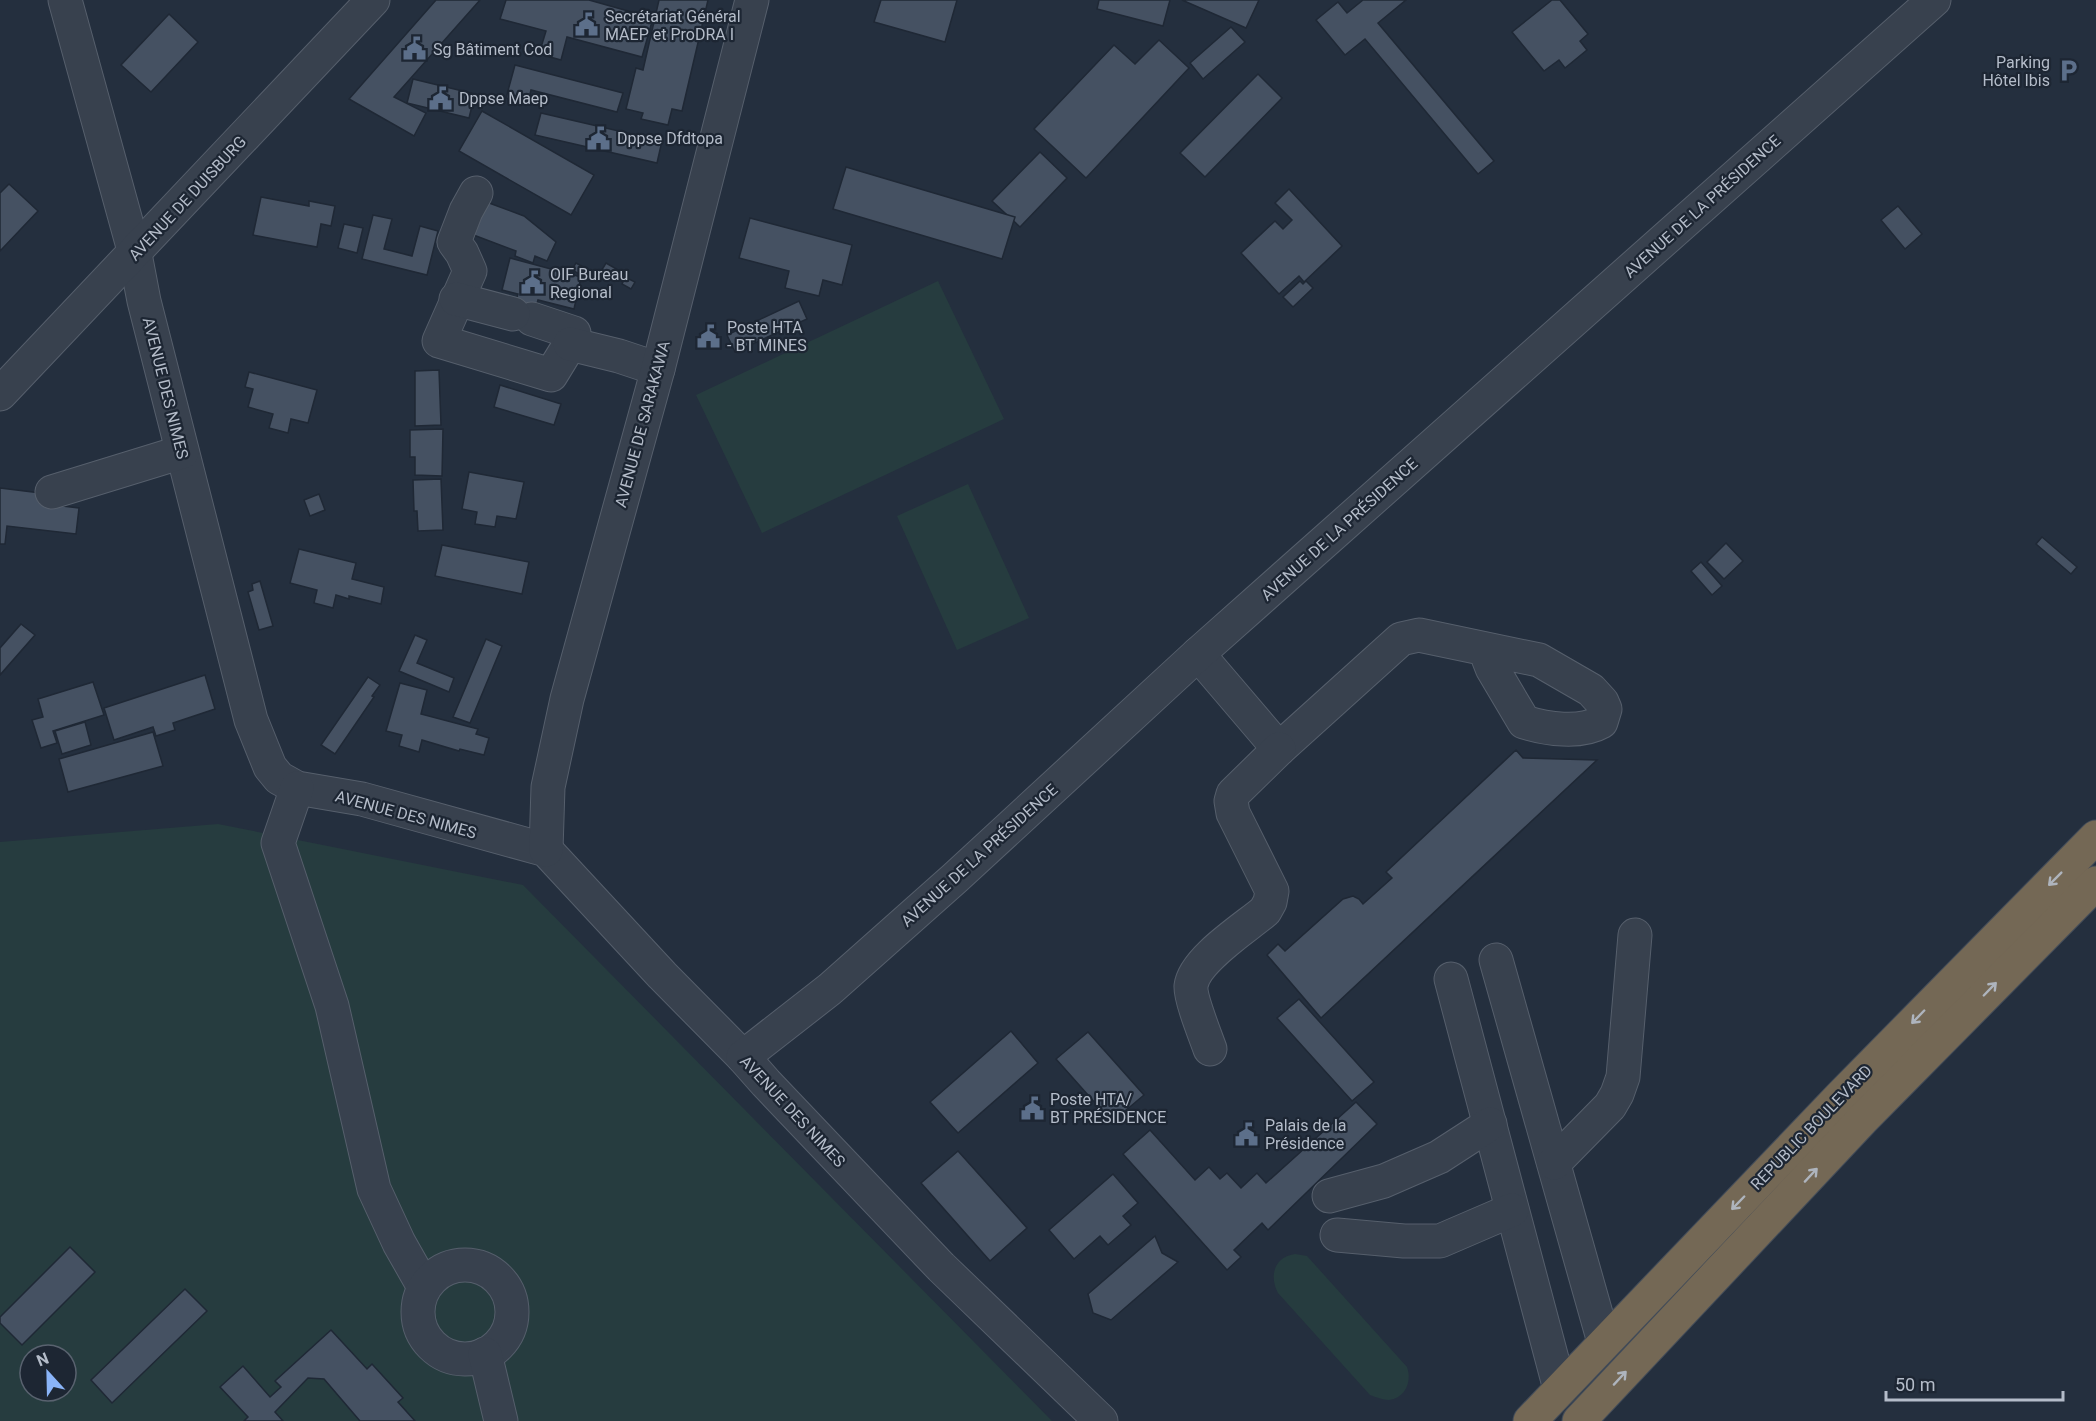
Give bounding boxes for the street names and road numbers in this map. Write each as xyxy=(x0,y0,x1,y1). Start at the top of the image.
street label: AVENUE DE LA PRÉSIDENCE xyxy=(1620,131,1785,282)
street label: AVENUE DE DUISBURG xyxy=(125,132,250,265)
street label: AVENUE DES NIMES xyxy=(139,315,192,461)
street label: AVENUE DE SARAKAWA xyxy=(611,338,674,510)
street label: AVENUE DE LA PRÉSIDENCE xyxy=(1257,454,1422,605)
street label: AVENUE DE LA PRÉSIDENCE xyxy=(897,780,1062,931)
street label: AVENUE DES NIMES xyxy=(333,787,478,842)
street label: AVENUE DES NIMES xyxy=(736,1052,849,1171)
street label: REPUBLIC BOULEVARD xyxy=(1747,1061,1876,1194)

